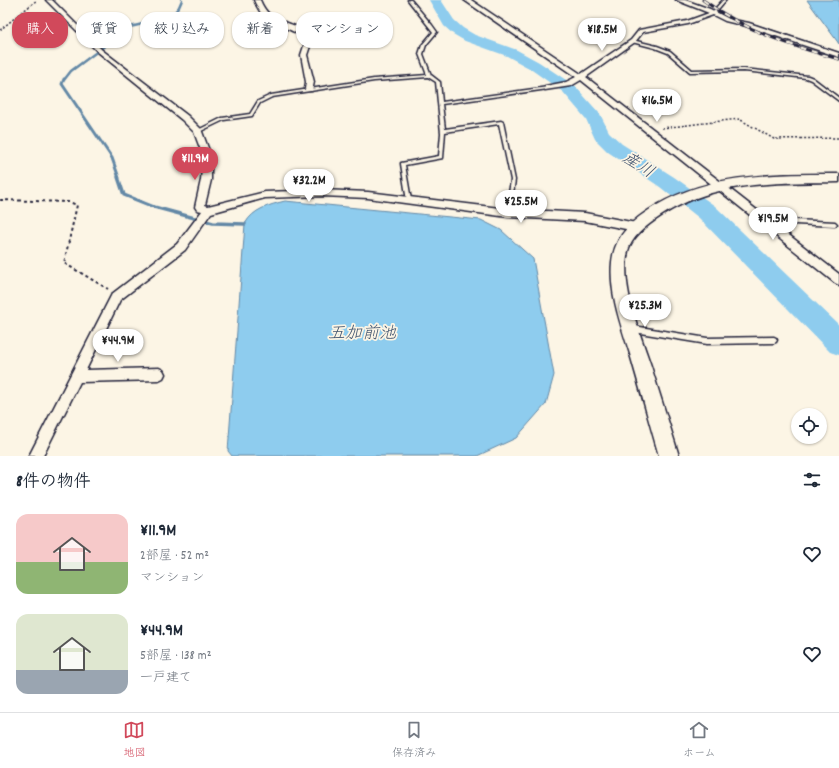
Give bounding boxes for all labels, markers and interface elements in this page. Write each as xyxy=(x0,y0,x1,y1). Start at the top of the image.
chip: 購入 xyxy=(12,12,68,48)
chip: 賃貸 xyxy=(76,12,132,48)
chip: 絞り込み xyxy=(140,12,224,48)
chip: 新着 xyxy=(232,12,288,48)
chip: マンション xyxy=(296,12,393,48)
pin: ¥18.5M xyxy=(569,18,635,52)
text: ¥18.5M xyxy=(587,21,617,40)
pin: ¥16.5M xyxy=(624,89,690,123)
text: ¥16.5M xyxy=(641,92,673,111)
pin: ¥11.9M xyxy=(162,147,228,181)
water label: 産川 xyxy=(617,147,658,186)
text: ¥11.9M xyxy=(181,150,209,169)
pin: ¥32.2M xyxy=(276,169,342,203)
text: ¥32.2M xyxy=(292,172,326,191)
pin: ¥25.5M xyxy=(488,190,554,224)
text: ¥25.5M xyxy=(504,193,538,212)
pin: ¥19.5M xyxy=(740,207,806,241)
text: ¥19.5M xyxy=(758,210,788,229)
pin: ¥25.3M xyxy=(612,294,678,328)
text: ¥25.3M xyxy=(628,297,662,316)
water label: 五加前池 xyxy=(328,323,397,347)
pin: ¥44.9M xyxy=(85,329,151,363)
text: ¥44.9M xyxy=(102,332,134,351)
map controls xyxy=(791,408,827,444)
button: locate xyxy=(791,408,827,444)
icon: filters xyxy=(801,469,823,491)
text: 8件の物件 xyxy=(16,471,91,495)
text: ¥11.9M xyxy=(140,520,176,544)
icon: home xyxy=(48,530,96,578)
icon: heart xyxy=(801,543,823,565)
text: 2部屋 · 52 m² xyxy=(140,547,209,566)
text: マンション xyxy=(140,569,204,588)
text: ¥44.9M xyxy=(140,620,183,644)
icon: home xyxy=(48,630,96,678)
icon: heart xyxy=(801,643,823,665)
text: 5部屋 · 138 m² xyxy=(140,647,211,666)
text: 一戸建て xyxy=(140,669,192,688)
tab: 地図 xyxy=(123,719,145,762)
tab: 保存済み xyxy=(392,719,436,762)
tab: ホーム xyxy=(683,719,716,762)

